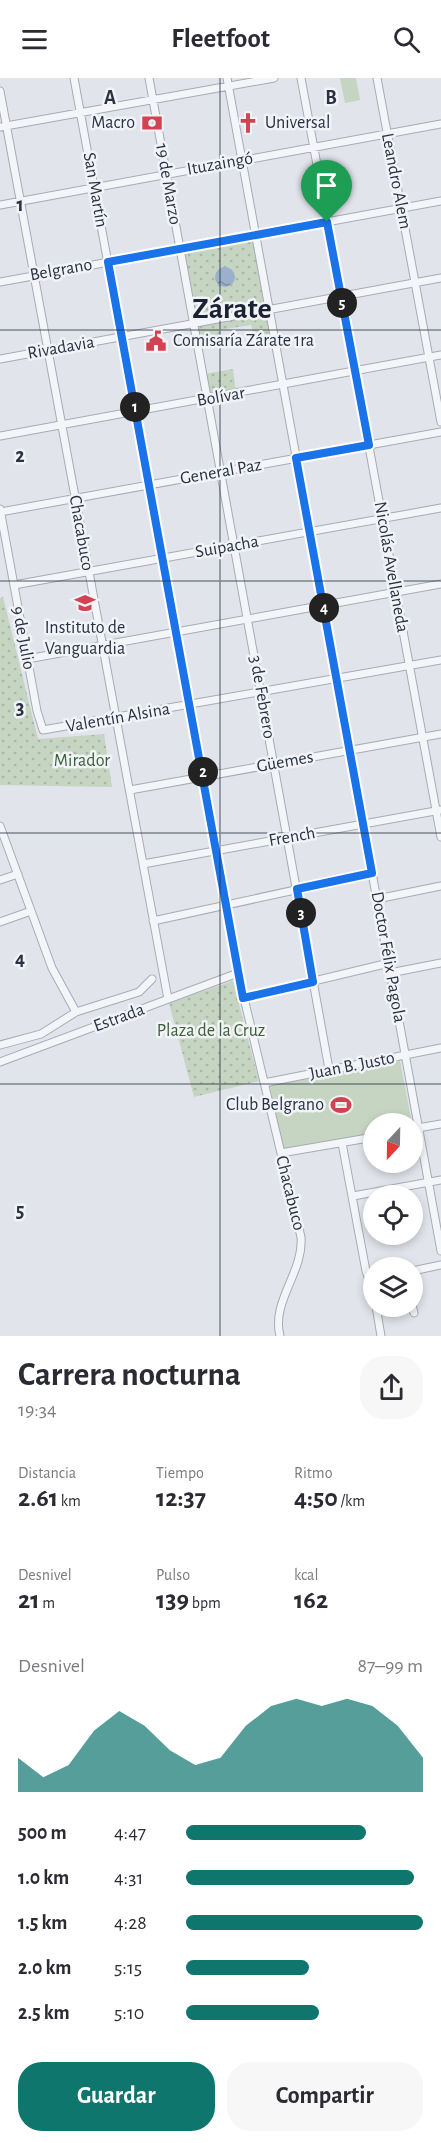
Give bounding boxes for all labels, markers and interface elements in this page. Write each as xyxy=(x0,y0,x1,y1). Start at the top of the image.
icon: menu xyxy=(18,23,51,56)
icon: search xyxy=(390,23,423,56)
text: Fleetfoot xyxy=(171,25,270,52)
text: A xyxy=(104,88,116,108)
text: B xyxy=(325,88,337,108)
bank icon: Macro xyxy=(140,111,164,135)
church icon: Universal xyxy=(236,111,260,135)
place label: Macro xyxy=(91,114,135,132)
place label: Universal xyxy=(265,114,330,132)
street label: Leandro Alem xyxy=(378,131,414,231)
street label: 19 de Marzo xyxy=(152,142,184,226)
street label: Ituzaingó xyxy=(186,149,254,179)
street label: San Martín xyxy=(80,151,110,229)
pin xyxy=(301,160,352,222)
icon: arrive xyxy=(310,169,343,202)
text: 1 xyxy=(16,195,24,215)
street label: Belgrano xyxy=(28,256,94,284)
pin: 5 xyxy=(327,288,357,318)
district label: Zárate xyxy=(192,294,272,324)
text: 5 xyxy=(339,295,345,311)
public building icon: Comisaría Zárate 1ra xyxy=(144,329,168,353)
place label: Comisaría Zárate 1ra xyxy=(173,332,314,350)
street label: Rivadavia xyxy=(26,333,96,363)
street label: Bolívar xyxy=(196,384,247,410)
pin: 1 xyxy=(120,392,150,422)
text: 1 xyxy=(132,399,138,415)
text: 2 xyxy=(15,446,25,466)
street label: General Paz xyxy=(179,456,263,488)
street label: Chacabuco xyxy=(66,494,97,572)
street label: Nicolás Avellaneda xyxy=(371,500,411,634)
street label: Suipacha xyxy=(194,533,260,561)
school or university icon: Instituto de Vanguardia xyxy=(73,591,97,615)
pin: 4 xyxy=(309,593,339,623)
text: 4 xyxy=(320,600,328,616)
street label: 9 de Julio xyxy=(8,605,38,671)
place label: Instituto de Vanguardia xyxy=(45,619,125,658)
street label: 3 de Febrero xyxy=(246,654,278,740)
text: 3 xyxy=(16,698,24,718)
street label: Valentín Alsina xyxy=(65,700,171,736)
street label: Güemes xyxy=(255,748,315,776)
park label: Mirador xyxy=(54,752,110,770)
pin: 2 xyxy=(188,757,218,787)
text: 2 xyxy=(199,764,207,780)
street label: French xyxy=(267,824,317,850)
street label: Doctor Félix Pagola xyxy=(368,890,408,1024)
pin: 3 xyxy=(286,898,316,928)
text: 3 xyxy=(298,905,304,921)
text: 4 xyxy=(15,949,25,969)
street label: Estrada xyxy=(91,1001,147,1035)
park label: Plaza de la Cruz xyxy=(157,1022,265,1040)
street label: Juan B. Justo xyxy=(308,1049,396,1083)
sports icon: Club Belgrano xyxy=(329,1093,353,1117)
place label: Club Belgrano xyxy=(226,1096,324,1114)
north arrow xyxy=(363,1113,423,1173)
map controls xyxy=(363,1113,423,1317)
street label: Chacabuco xyxy=(272,1154,308,1232)
button: locate xyxy=(363,1185,423,1245)
text: 5 xyxy=(16,1201,24,1221)
button: layers xyxy=(363,1257,423,1317)
button: share xyxy=(360,1356,423,1419)
text: Carrera nocturna xyxy=(18,1359,241,1392)
text: 19:34 xyxy=(18,1400,57,1420)
text: Distancia xyxy=(18,1465,76,1481)
text: Tiempo xyxy=(156,1465,204,1481)
text: Ritmo xyxy=(294,1465,333,1481)
text: 2.61 xyxy=(18,1485,58,1511)
text: 12:37 xyxy=(156,1485,206,1511)
text: 4:50 xyxy=(294,1485,338,1511)
text: km xyxy=(58,1493,81,1509)
text: /km xyxy=(338,1493,365,1509)
text: Desnivel xyxy=(18,1567,72,1583)
text: Pulso xyxy=(156,1567,190,1583)
text: kcal xyxy=(294,1567,318,1583)
text: 21 xyxy=(18,1587,40,1613)
text: 139 xyxy=(156,1587,189,1613)
text: 162 xyxy=(294,1587,328,1613)
text: m xyxy=(40,1595,55,1611)
text: bpm xyxy=(189,1595,221,1611)
text: Desnivel xyxy=(18,1656,85,1676)
text: 87–99 m xyxy=(358,1656,423,1676)
text: 500 m xyxy=(18,1823,67,1843)
text: 4:47 xyxy=(114,1823,146,1843)
text: 1.0 km xyxy=(18,1868,69,1888)
text: 4:31 xyxy=(114,1868,143,1888)
text: 1.5 km xyxy=(18,1913,67,1933)
text: 4:28 xyxy=(114,1913,147,1933)
text: 2.0 km xyxy=(18,1958,71,1978)
text: 5:15 xyxy=(114,1958,142,1978)
text: 2.5 km xyxy=(18,2003,70,2023)
text: 5:10 xyxy=(114,2003,144,2023)
button: Guardar xyxy=(18,2062,215,2131)
button: Compartir xyxy=(227,2062,423,2131)

